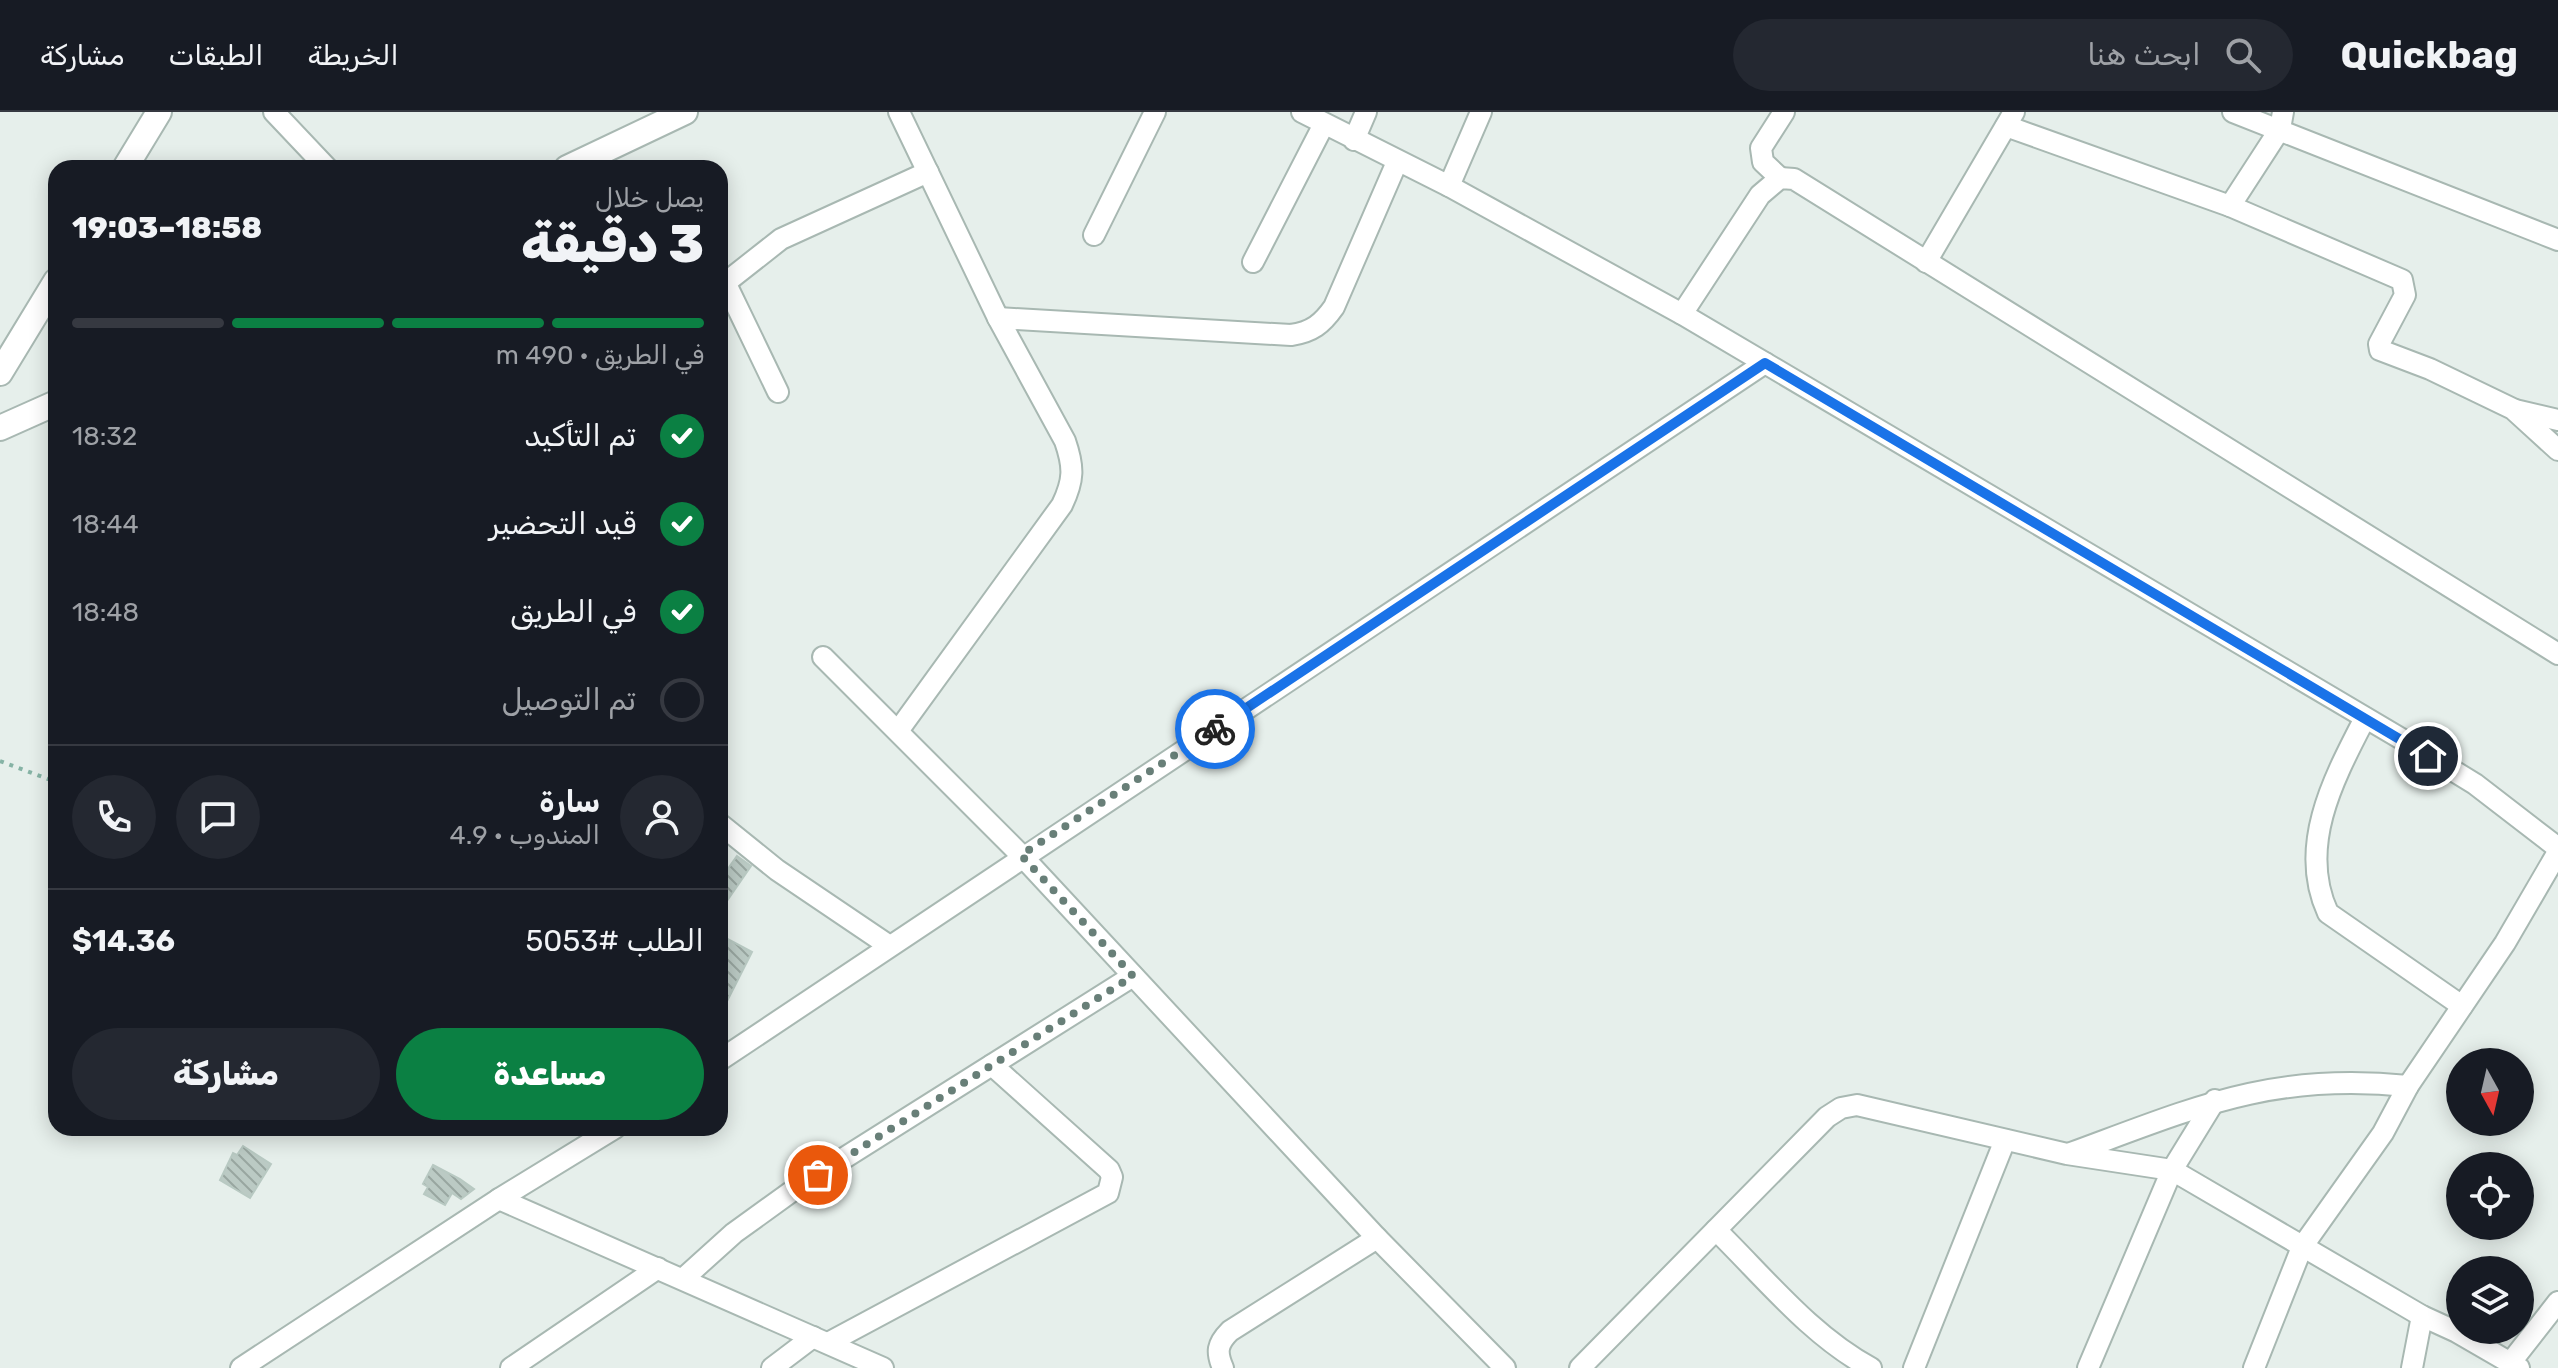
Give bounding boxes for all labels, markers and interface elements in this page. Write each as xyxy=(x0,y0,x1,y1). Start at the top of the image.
search box xyxy=(1733,19,2293,91)
text: Quickbag xyxy=(2341,32,2518,78)
icon: search xyxy=(2221,33,2265,77)
text: ابحث هنا xyxy=(2087,37,2201,73)
text: مشاركة xyxy=(40,39,124,72)
text: الطبقات xyxy=(168,39,263,72)
text: الخريطة xyxy=(307,39,399,72)
text: يصل خلال xyxy=(595,183,704,214)
text: 18:58–19:03 xyxy=(72,210,262,246)
text: 3 دقيقة xyxy=(521,213,704,275)
text: في الطريق · 490 m xyxy=(496,340,704,371)
icon: check xyxy=(660,414,704,458)
text: تم التأكيد xyxy=(524,418,636,454)
text: 18:32 xyxy=(72,421,137,452)
icon: check xyxy=(660,502,704,546)
text: قيد التحضير xyxy=(489,506,636,542)
text: 18:44 xyxy=(72,509,139,540)
icon: check xyxy=(660,590,704,634)
text: في الطريق xyxy=(510,594,636,630)
text: 18:48 xyxy=(72,597,139,628)
text: تم التوصيل xyxy=(501,682,636,718)
courier xyxy=(1175,689,1255,769)
icon: bike xyxy=(1193,707,1237,751)
pin xyxy=(2394,722,2462,790)
icon: home xyxy=(2406,734,2450,778)
button: phone xyxy=(72,775,156,859)
button: chat xyxy=(176,775,260,859)
button: person xyxy=(620,775,704,859)
text: سارة xyxy=(539,784,600,820)
text: المندوب · 4.9 xyxy=(450,820,600,851)
text: $14.36 xyxy=(72,923,175,959)
text: الطلب #5053 xyxy=(526,923,704,959)
button: مشاركة xyxy=(72,1028,380,1120)
button: مساعدة xyxy=(396,1028,704,1120)
north arrow xyxy=(2446,1048,2534,1136)
map controls xyxy=(2446,1048,2534,1344)
pin xyxy=(784,1141,852,1209)
button: locate xyxy=(2446,1152,2534,1240)
icon: bag xyxy=(796,1153,840,1197)
button: layers xyxy=(2446,1256,2534,1344)

